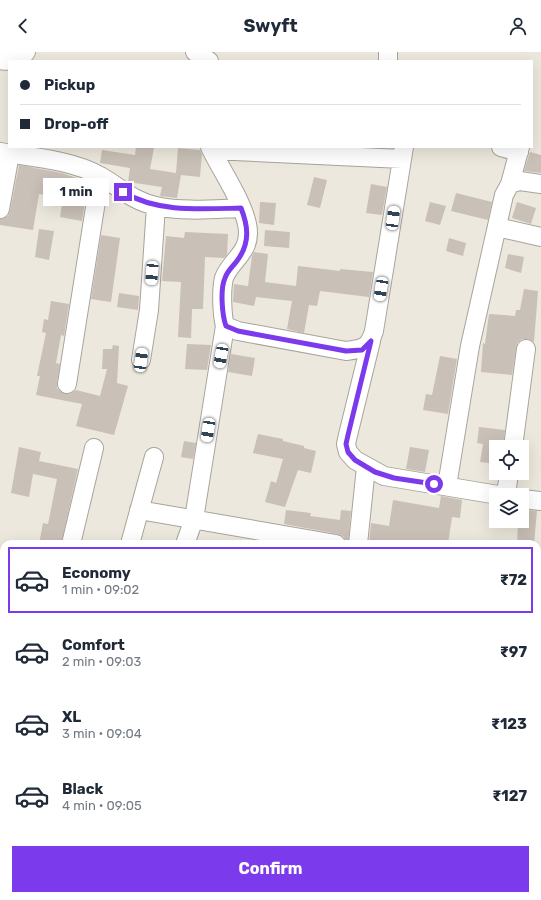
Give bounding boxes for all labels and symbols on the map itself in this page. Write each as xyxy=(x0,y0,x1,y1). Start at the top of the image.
callout: 1 min xyxy=(43,178,109,206)
route end xyxy=(114,183,132,201)
car xyxy=(385,205,401,231)
car xyxy=(145,261,159,285)
car xyxy=(373,276,389,302)
car xyxy=(213,343,229,369)
car xyxy=(133,347,149,373)
car xyxy=(200,417,216,443)
route start xyxy=(425,475,443,493)

